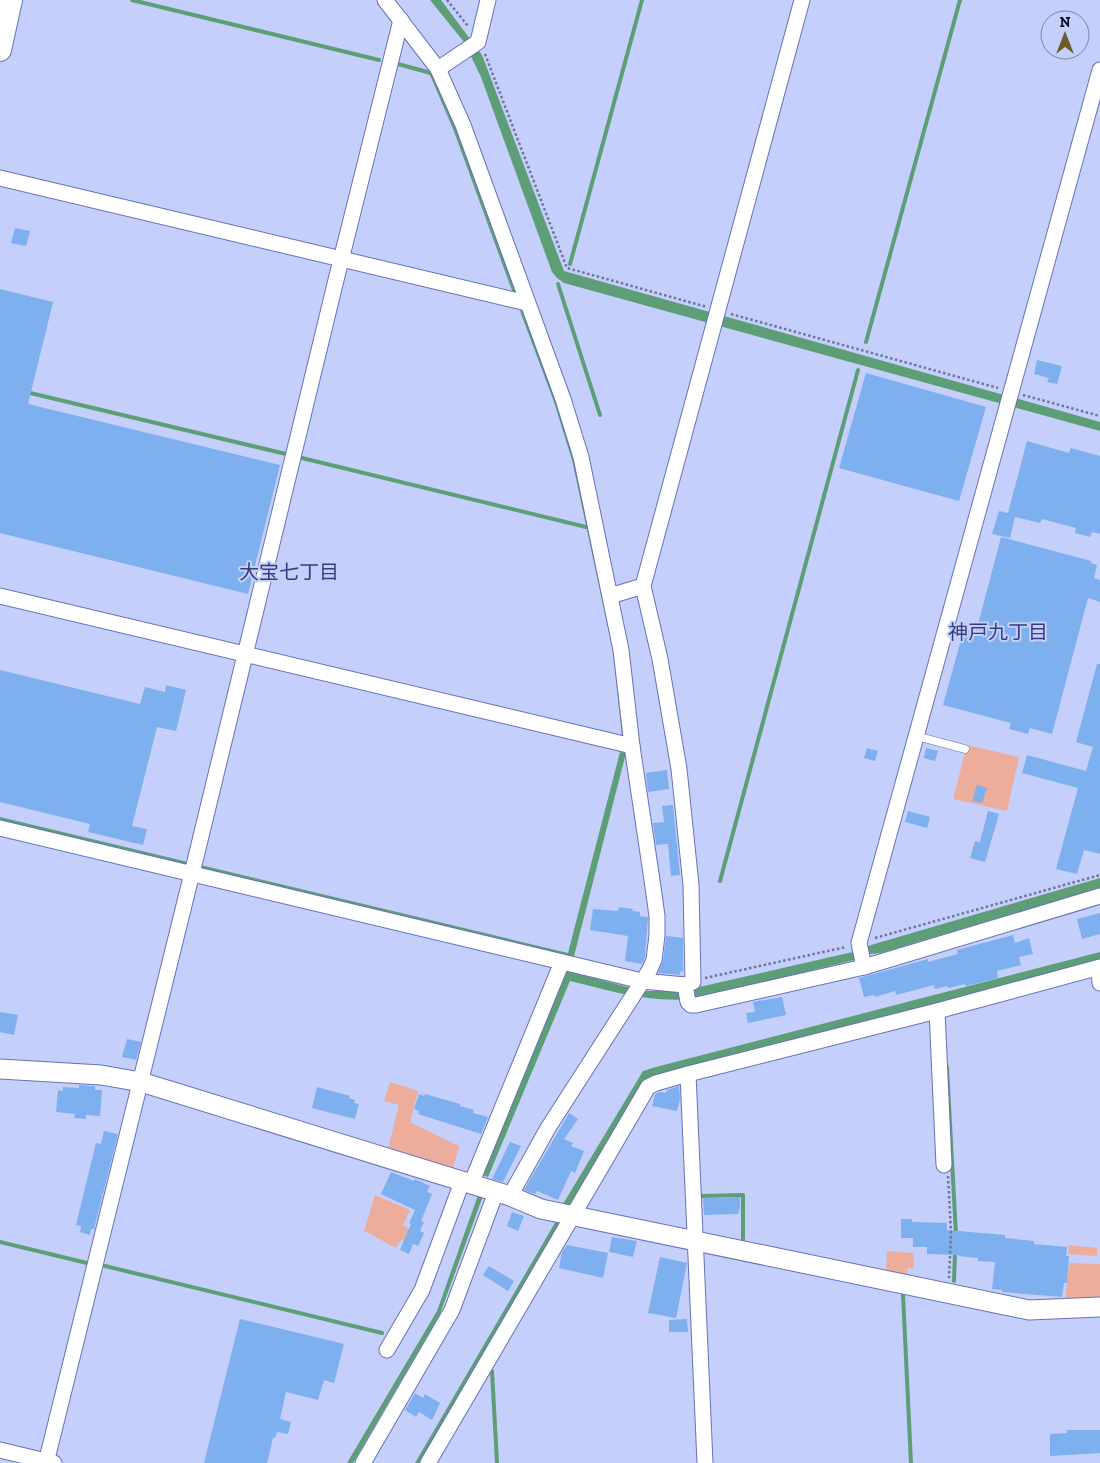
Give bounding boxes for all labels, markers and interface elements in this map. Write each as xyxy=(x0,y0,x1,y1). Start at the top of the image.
north arrow xyxy=(1040,10,1090,60)
text: N xyxy=(1060,14,1071,31)
district label: 大宝七丁目 xyxy=(239,560,339,584)
district label: 神戸九丁目 xyxy=(948,620,1048,644)

